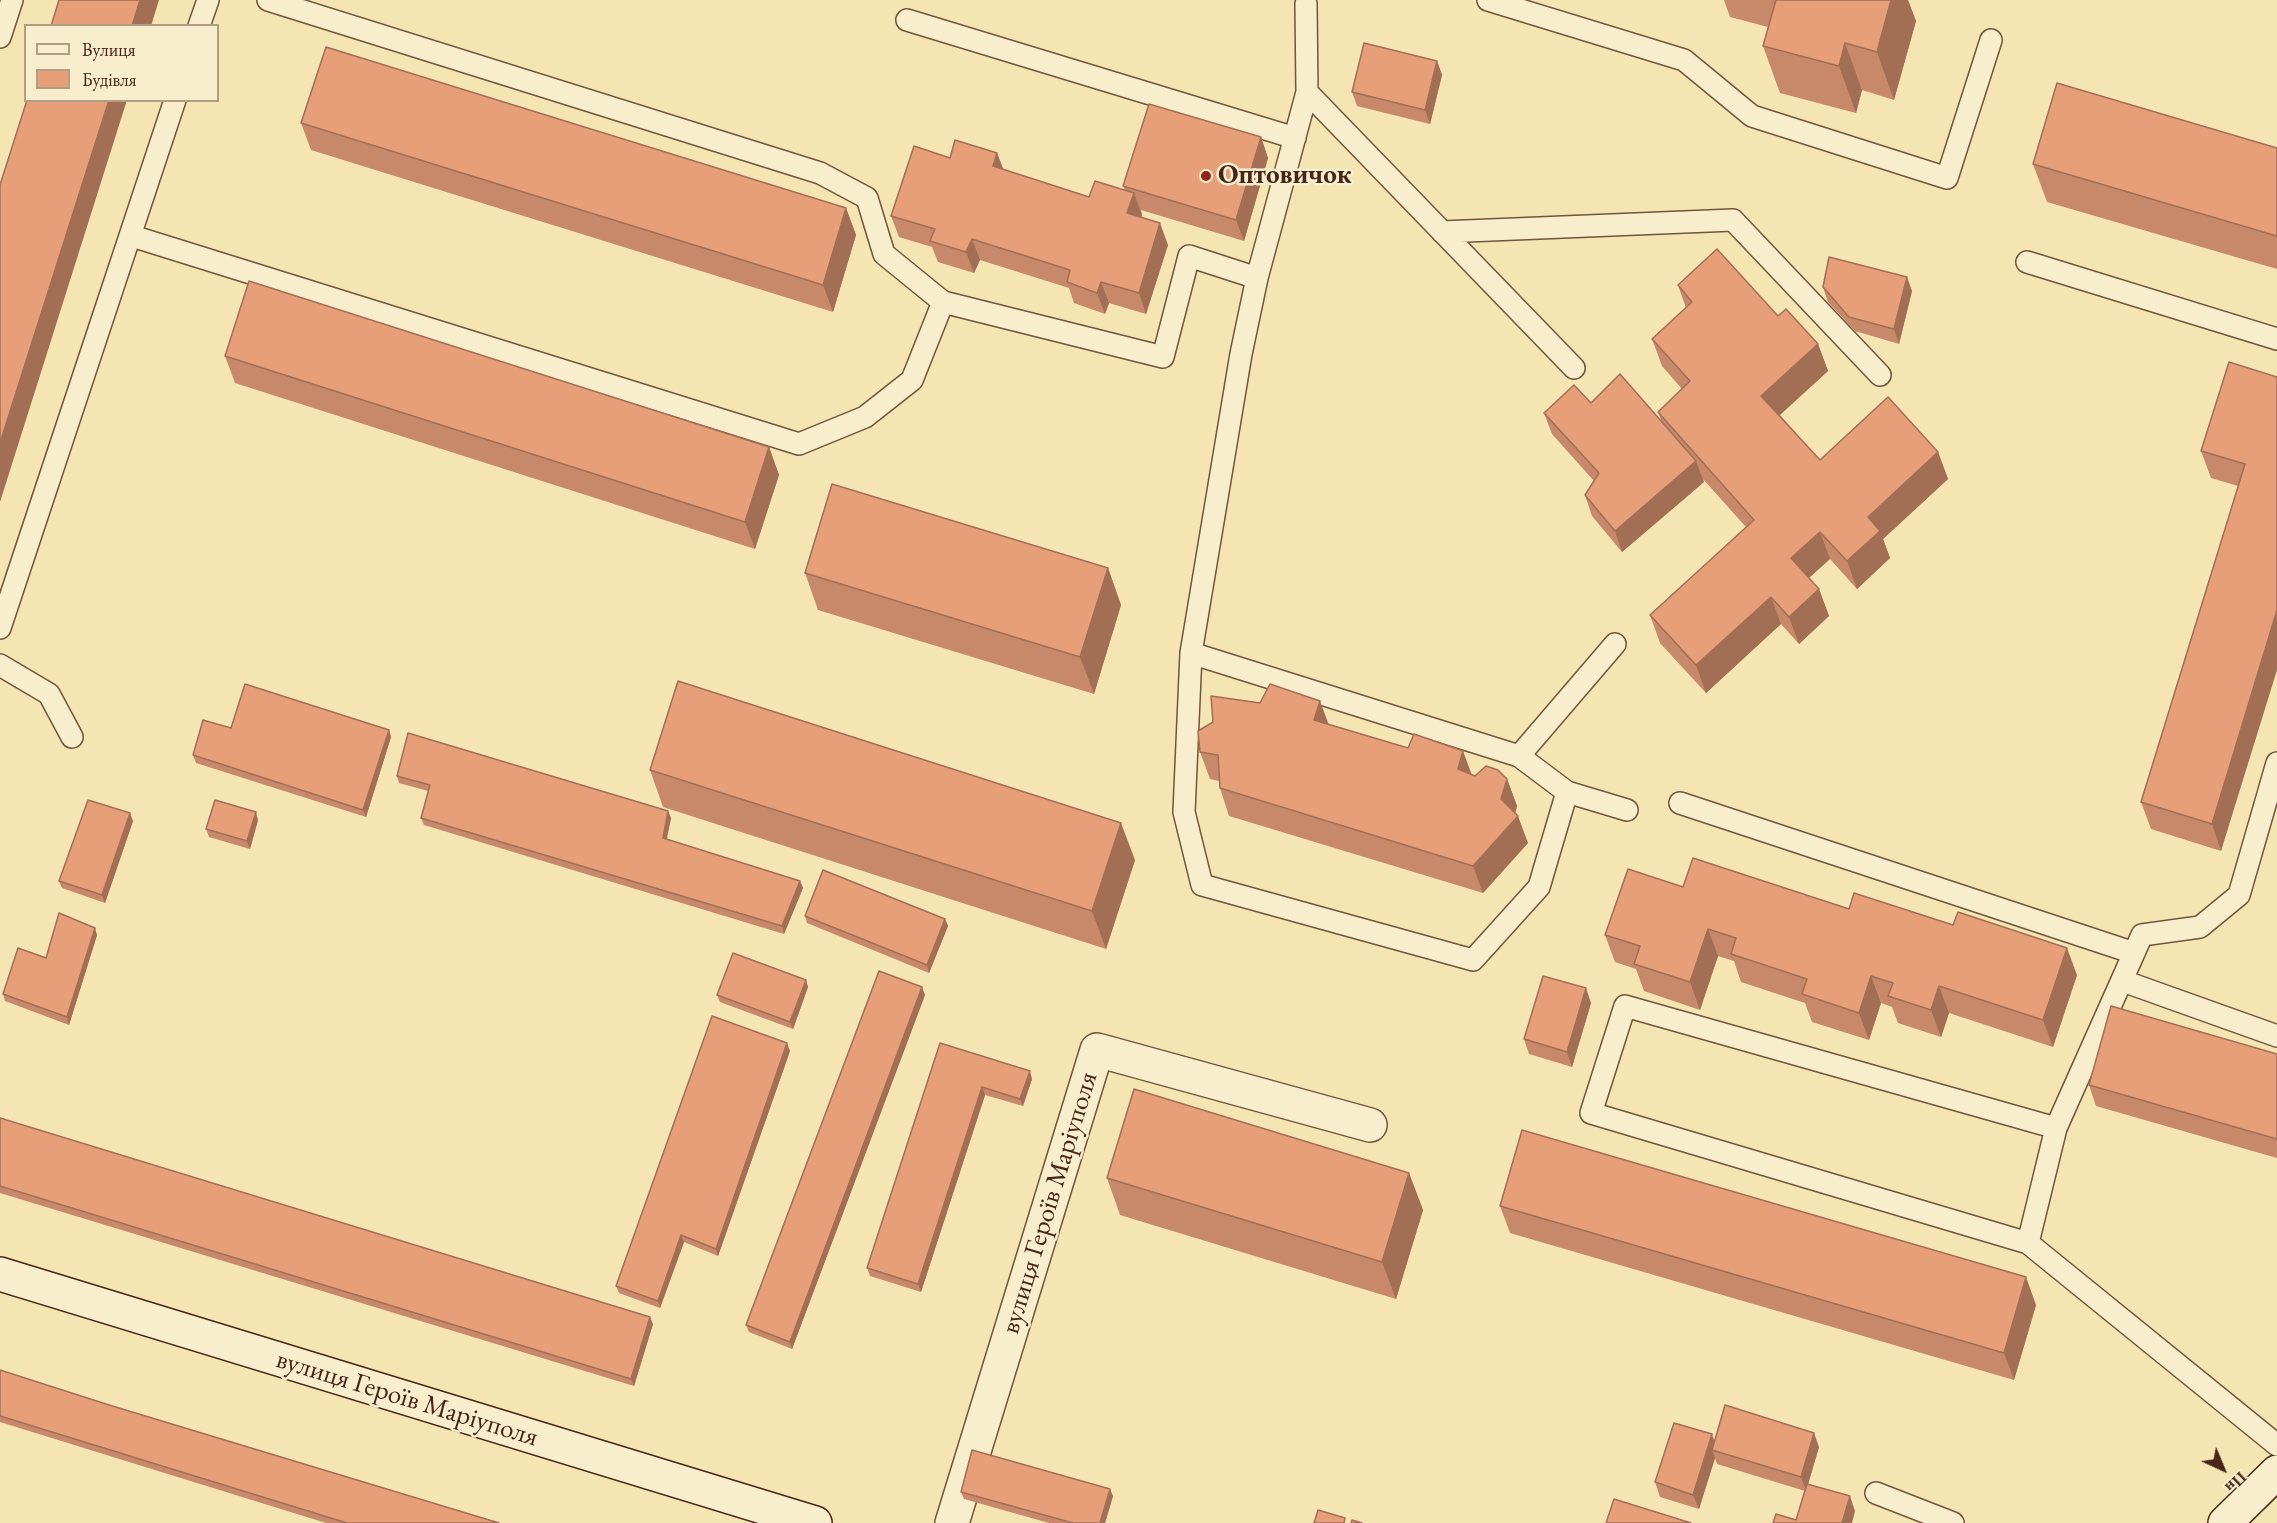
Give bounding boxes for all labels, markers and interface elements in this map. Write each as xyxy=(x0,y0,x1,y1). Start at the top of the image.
legend xyxy=(24,24,219,102)
text: Вулиця xyxy=(82,38,135,61)
text: Будівля xyxy=(82,68,137,91)
place label: Оптовичок xyxy=(1218,160,1352,192)
marker: Оптовичок xyxy=(1199,169,1213,183)
street label: вулиця Героїв Маріуполя xyxy=(995,1068,1105,1338)
street label: вулиця Героїв Маріуполя xyxy=(272,1344,542,1454)
north arrow xyxy=(2193,1439,2253,1499)
text: Пн xyxy=(2221,1467,2251,1497)

